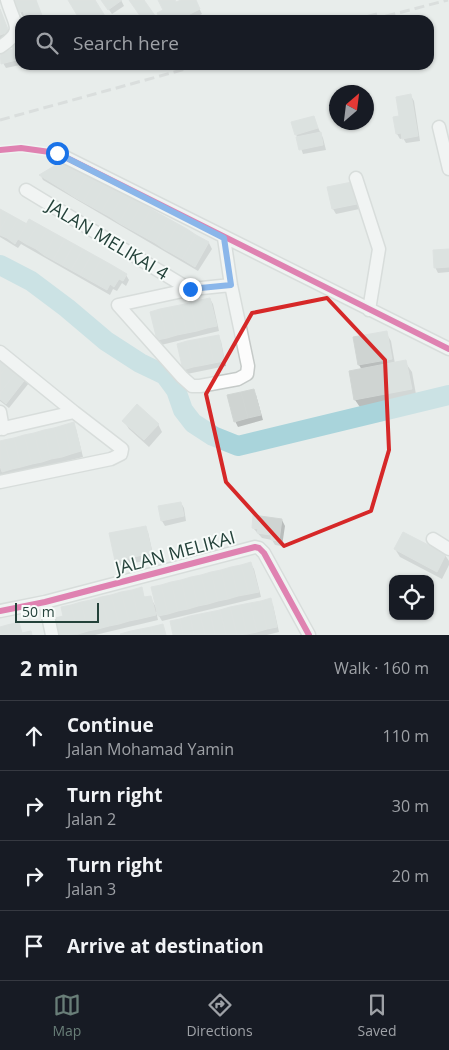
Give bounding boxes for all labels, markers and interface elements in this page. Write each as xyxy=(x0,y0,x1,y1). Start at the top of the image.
search box xyxy=(15,15,434,70)
icon: search xyxy=(33,29,61,57)
text: Search here xyxy=(73,30,179,56)
north arrow xyxy=(329,85,374,130)
route start xyxy=(46,142,69,165)
street label: JALAN MELIKAI 4 xyxy=(41,192,173,285)
route end xyxy=(179,278,202,301)
street label: JALAN MELIKAI xyxy=(110,524,238,580)
map controls xyxy=(389,575,434,620)
button: locate xyxy=(389,575,434,620)
scale bar xyxy=(15,600,99,623)
text: 50 m xyxy=(22,602,55,621)
text: 2 min xyxy=(20,654,78,682)
text: Walk · 160 m xyxy=(334,657,429,679)
text: Continue xyxy=(67,712,154,738)
icon: ahead xyxy=(20,722,48,750)
text: 110 m xyxy=(383,725,429,747)
text: Jalan Mohamad Yamin xyxy=(67,738,234,760)
text: Turn right xyxy=(67,782,162,808)
icon: right xyxy=(20,792,48,820)
text: 30 m xyxy=(392,795,429,817)
text: Jalan 2 xyxy=(67,808,116,830)
text: Turn right xyxy=(67,852,162,878)
icon: right xyxy=(20,862,48,890)
text: 20 m xyxy=(392,865,429,887)
text: Jalan 3 xyxy=(67,878,116,900)
icon: arrive xyxy=(20,932,48,960)
text: Arrive at destination xyxy=(67,933,264,959)
tab: Map xyxy=(52,991,81,1040)
tab: Directions xyxy=(186,991,253,1040)
tab: Saved xyxy=(358,991,396,1040)

